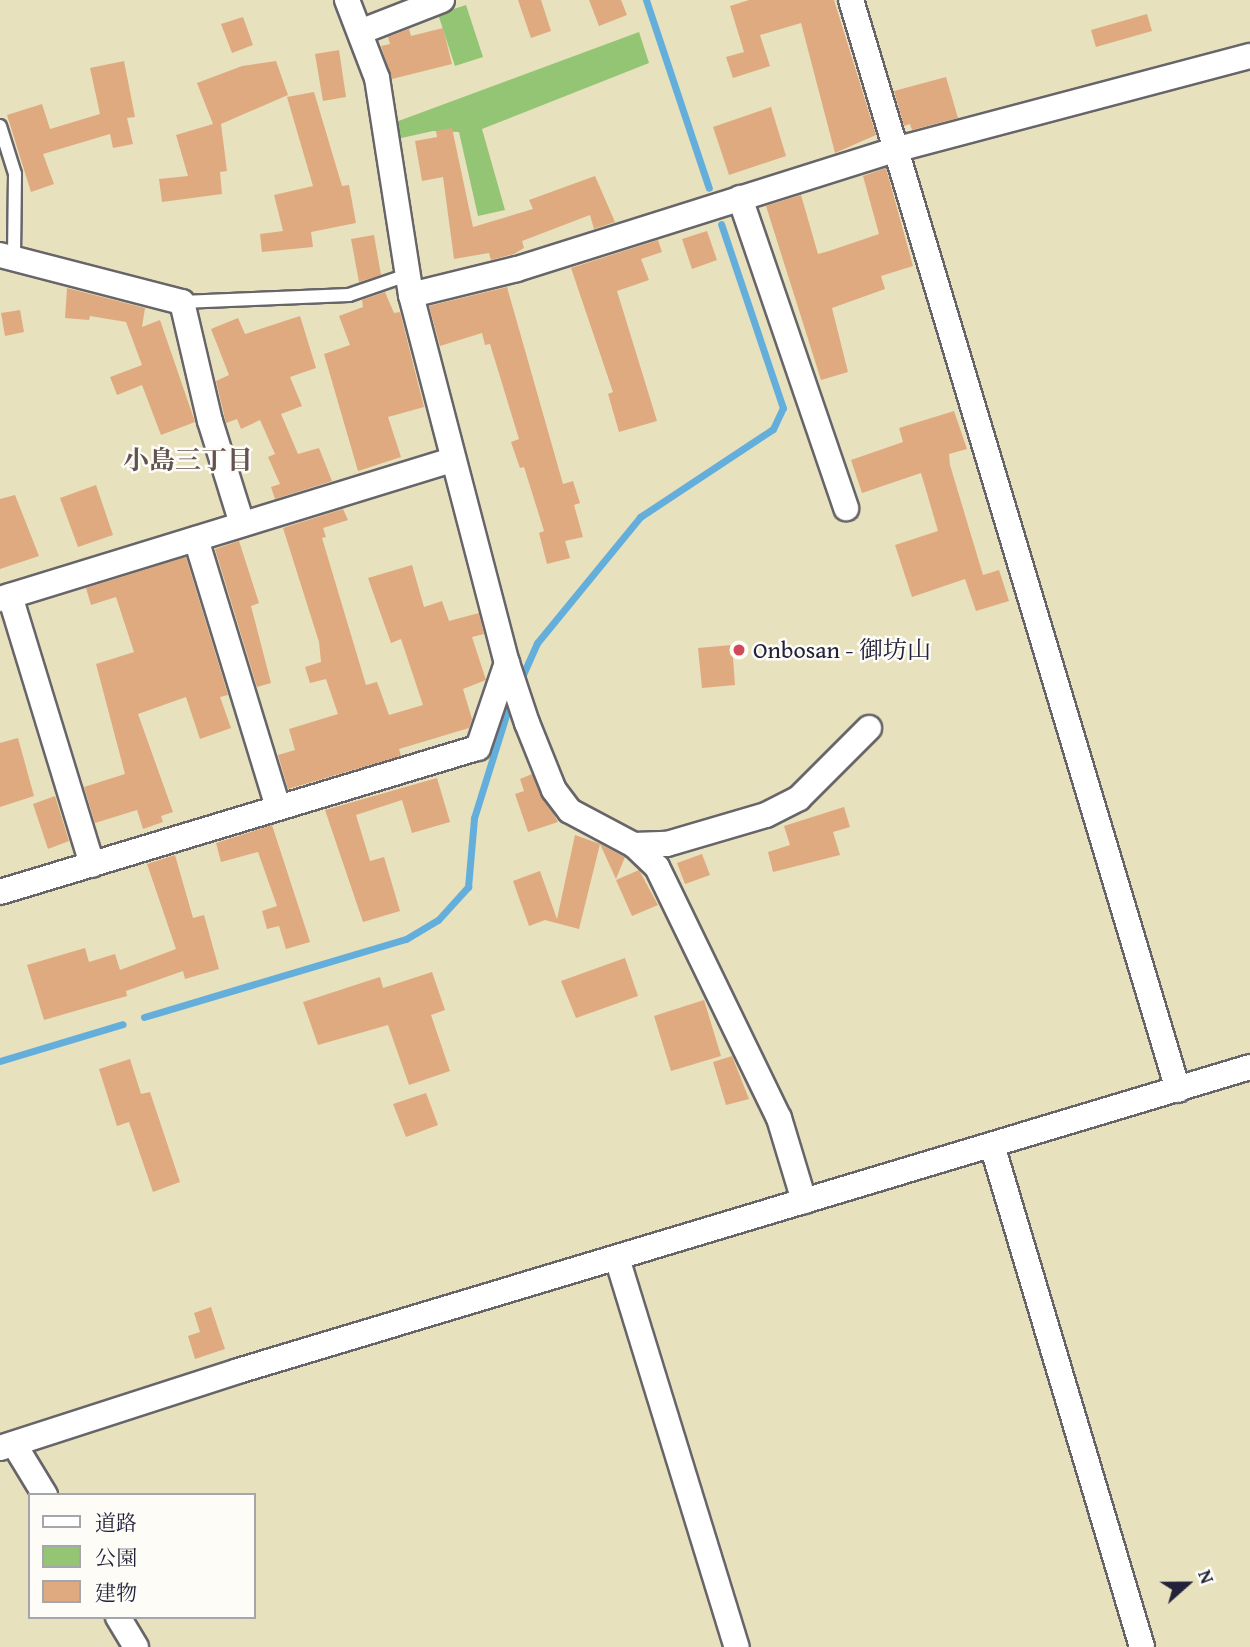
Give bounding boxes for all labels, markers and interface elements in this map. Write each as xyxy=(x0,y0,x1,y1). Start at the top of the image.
district label: 小島三丁目 xyxy=(123,444,253,476)
place label: Onbosan - 御坊山 xyxy=(753,636,931,664)
marker: Onbosan - 御坊山 xyxy=(731,642,747,658)
legend xyxy=(28,1493,256,1619)
text: 道路 xyxy=(95,1507,137,1538)
text: 公園 xyxy=(95,1542,137,1573)
north arrow xyxy=(1152,1549,1222,1619)
text: N xyxy=(1191,1566,1222,1587)
text: 建物 xyxy=(95,1577,137,1608)

